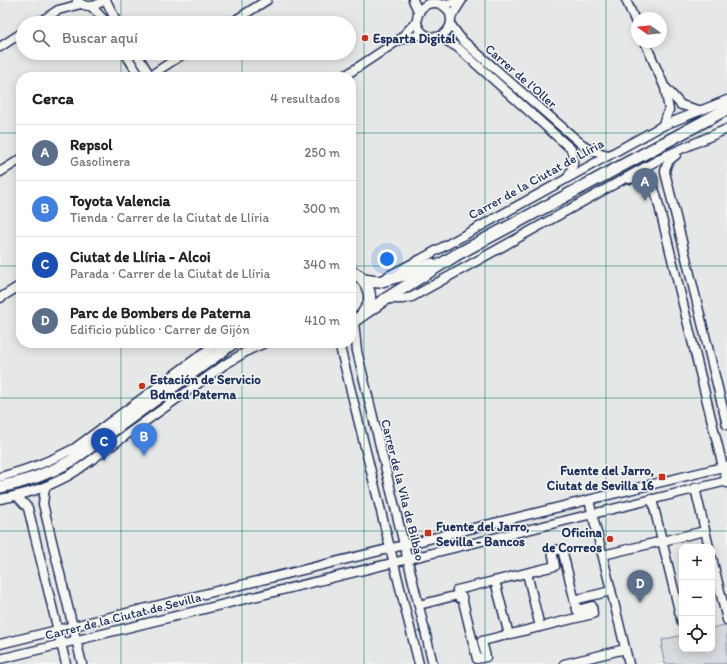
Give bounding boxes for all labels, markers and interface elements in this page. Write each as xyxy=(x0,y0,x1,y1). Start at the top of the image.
north arrow xyxy=(631,12,667,48)
search box xyxy=(16,16,356,60)
icon: search xyxy=(30,27,52,49)
text: Buscar aquí xyxy=(62,29,138,47)
place label: Esparta Digital xyxy=(373,31,456,47)
marker: Esparta Digital xyxy=(360,33,370,43)
street label: Carrer de l'Oller xyxy=(482,41,560,111)
text: Cerca xyxy=(32,88,74,108)
text: 4 resultados xyxy=(270,91,340,106)
street label: Carrer de la Ciutat de Llíria xyxy=(466,135,606,222)
text: Repsol xyxy=(70,136,113,154)
text: A xyxy=(41,145,49,160)
text: 250 m xyxy=(304,145,340,160)
text: Gasolinera xyxy=(70,154,130,169)
pin: A xyxy=(632,168,658,201)
text: Toyota Valencia xyxy=(70,192,170,210)
text: B xyxy=(41,201,49,216)
text: 300 m xyxy=(303,201,340,216)
text: Tienda · Carrer de la Ciutat de Llíria xyxy=(70,210,269,225)
text: Ciutat de Llíria - Alcoi xyxy=(70,248,211,266)
your location xyxy=(377,249,397,269)
text: C xyxy=(41,257,49,272)
text: 340 m xyxy=(303,257,340,272)
text: Parada · Carrer de la Ciutat de Llíria xyxy=(70,266,270,281)
text: Parc de Bombers de Paterna xyxy=(70,304,251,322)
text: D xyxy=(41,313,49,328)
text: 410 m xyxy=(304,313,340,328)
text: Edificio público · Carrer de Gijón xyxy=(70,322,250,337)
place label: Estación de Servicio Bdmed Paterna xyxy=(150,372,261,402)
marker: Estación de Servicio Bdmed Paterna xyxy=(137,381,147,391)
street label: Carrer de la Vila de Bilbao xyxy=(378,418,428,563)
pin: B xyxy=(131,423,157,456)
pin: C xyxy=(91,428,117,461)
place label: Fuente del Jarro, Ciutat de Sevilla 16 xyxy=(547,463,654,493)
marker: Fuente del Jarro, Ciutat de Sevilla 16 xyxy=(657,472,667,482)
place label: Fuente del Jarro, Sevilla - Bancos xyxy=(436,519,530,549)
place label: Oficina de Correos xyxy=(542,525,603,555)
marker: Fuente del Jarro, Sevilla - Bancos xyxy=(423,528,433,538)
marker: Oficina de Correos xyxy=(605,534,615,544)
map controls xyxy=(679,544,715,652)
button: + xyxy=(679,544,715,580)
pin: D xyxy=(627,570,653,603)
button: − xyxy=(679,580,715,616)
street label: Carrer de la Ciutat de Sevilla xyxy=(43,589,203,643)
button: locate xyxy=(679,616,715,652)

